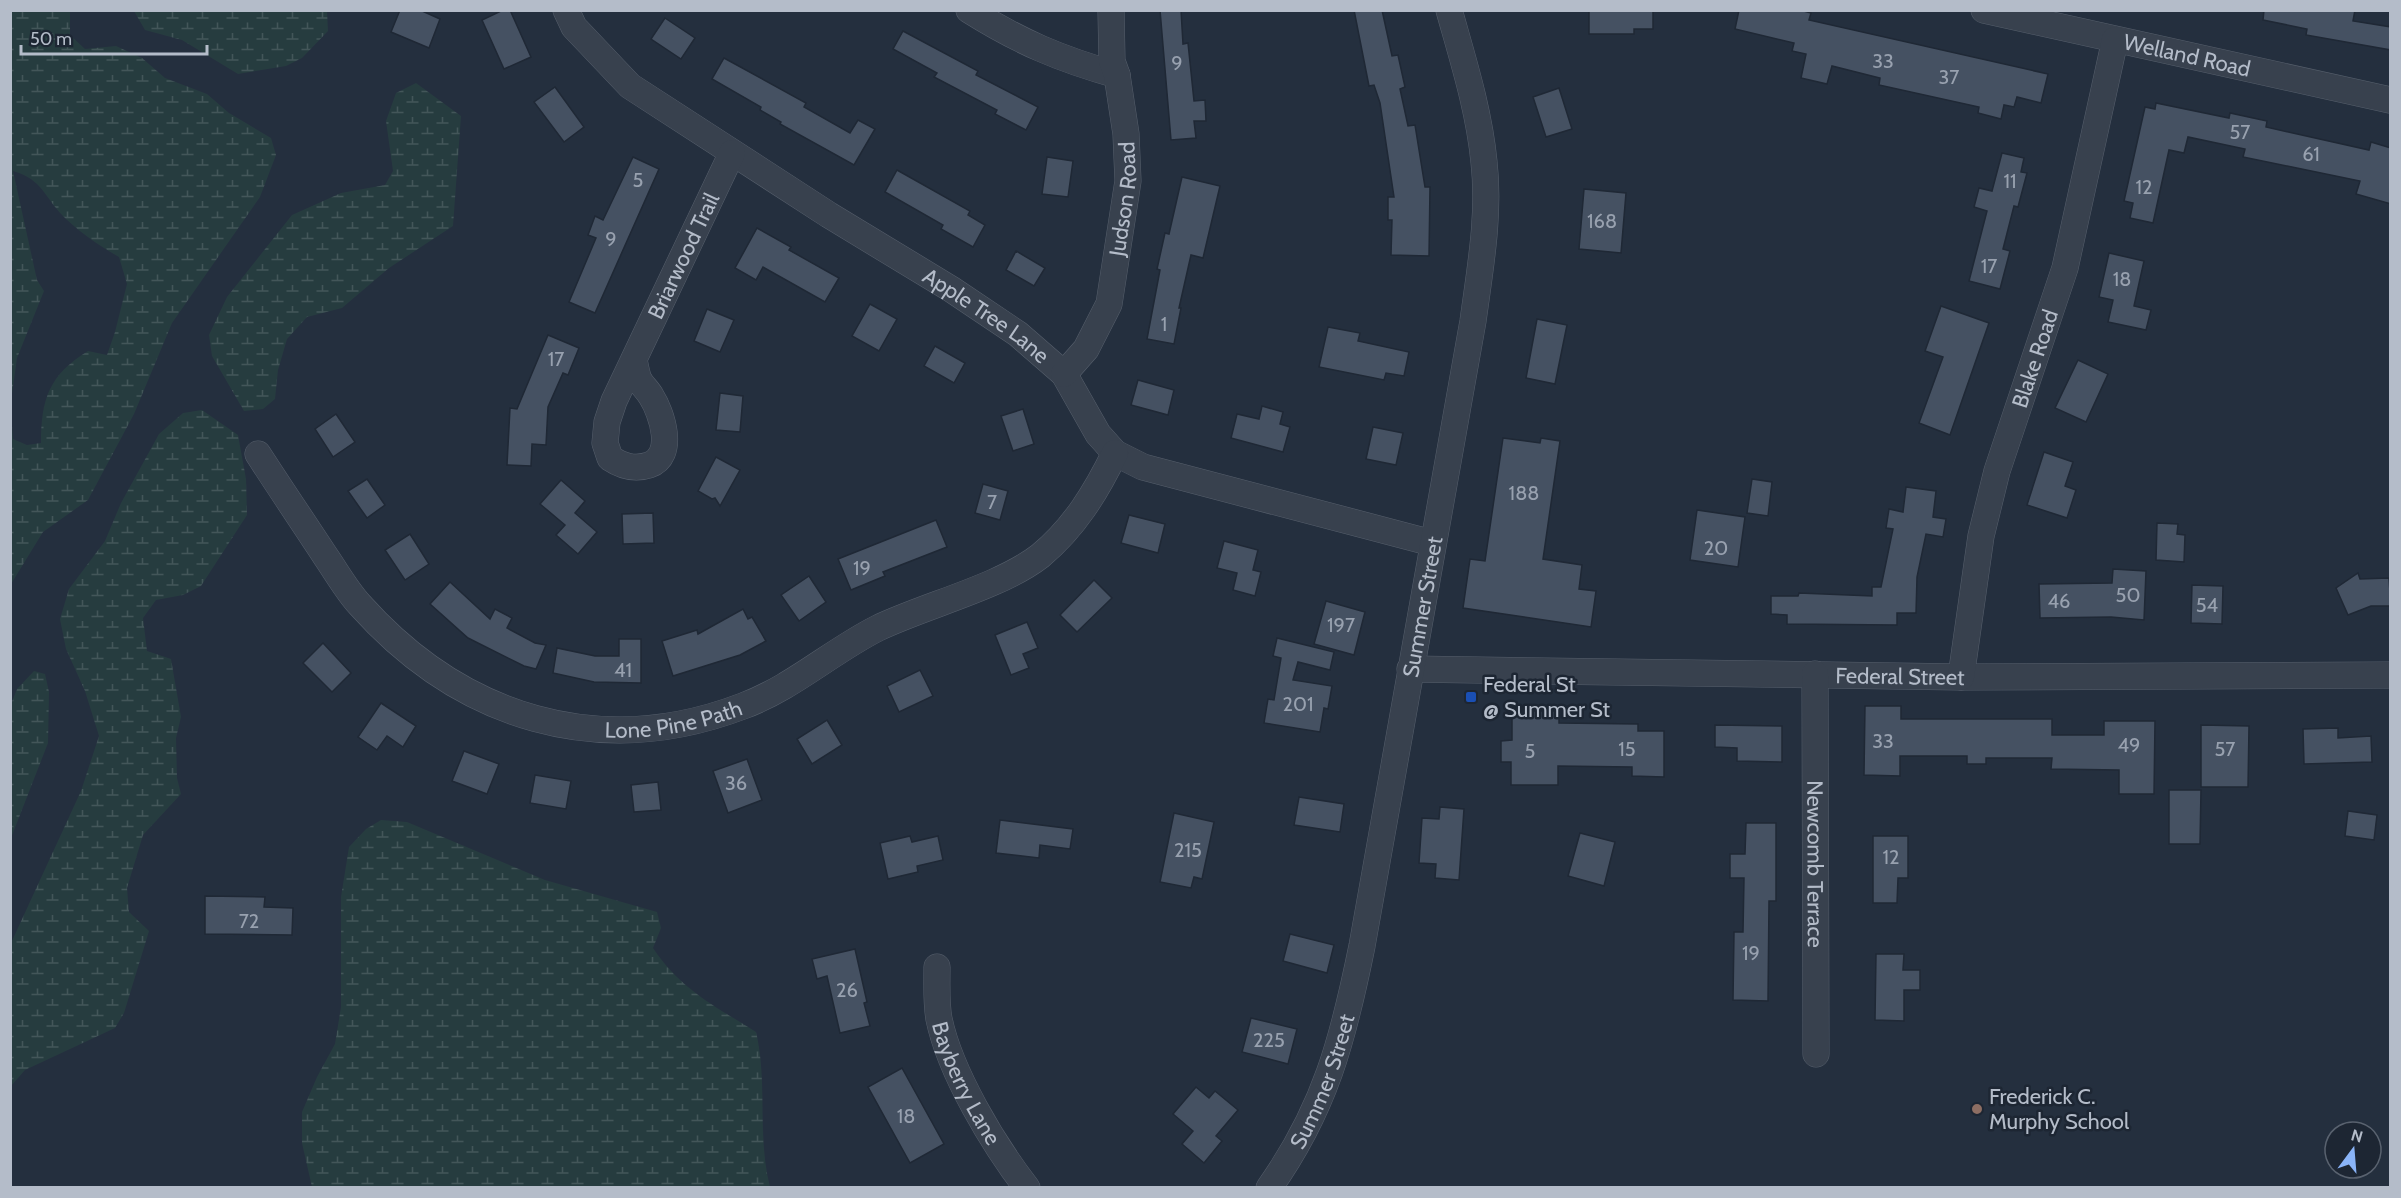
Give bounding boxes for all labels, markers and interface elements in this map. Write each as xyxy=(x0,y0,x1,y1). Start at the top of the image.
scale bar xyxy=(21,18,207,56)
text: 50 m xyxy=(30,28,72,50)
street label: Welland Road xyxy=(2121,28,2253,83)
house number: 33 xyxy=(1872,49,1894,73)
house number: 9 xyxy=(1171,51,1183,75)
house number: 37 xyxy=(1939,65,1959,89)
house number: 57 xyxy=(2230,120,2250,144)
street label: Judson Road xyxy=(1103,141,1143,259)
house number: 61 xyxy=(2302,142,2320,166)
house number: 5 xyxy=(633,168,643,192)
house number: 11 xyxy=(2003,169,2017,193)
house number: 12 xyxy=(2136,175,2153,199)
street label: Briarwood Trail xyxy=(642,188,725,323)
house number: 168 xyxy=(1587,209,1617,233)
house number: 9 xyxy=(605,227,617,251)
house number: 17 xyxy=(1981,254,1997,278)
street label: Apple Tree Lane xyxy=(918,262,1055,369)
house number: 18 xyxy=(2113,267,2131,291)
street label: Blake Road xyxy=(2006,306,2064,411)
house number: 1 xyxy=(1161,312,1167,336)
house number: 17 xyxy=(548,347,564,371)
house number: 188 xyxy=(1509,481,1539,505)
house number: 7 xyxy=(987,490,997,514)
street label: Summer Street xyxy=(1397,534,1449,679)
house number: 20 xyxy=(1704,536,1728,560)
house number: 19 xyxy=(853,556,871,580)
house number: 50 xyxy=(2116,583,2140,607)
house number: 46 xyxy=(2048,589,2070,613)
house number: 54 xyxy=(2196,593,2219,617)
house number: 197 xyxy=(1327,613,1355,637)
house number: 41 xyxy=(614,658,632,682)
street label: Federal Street xyxy=(1835,662,1965,691)
place label: Federal St @ Summer St xyxy=(1483,671,1610,723)
marker: Federal St @ Summer St xyxy=(1464,690,1478,704)
house number: 201 xyxy=(1283,692,1313,716)
street label: Lone Pine Path xyxy=(604,695,746,744)
house number: 33 xyxy=(1872,729,1894,753)
house number: 49 xyxy=(2118,733,2140,757)
house number: 15 xyxy=(1618,737,1636,761)
house number: 57 xyxy=(2215,737,2235,761)
house number: 5 xyxy=(1525,739,1535,763)
house number: 36 xyxy=(725,771,747,795)
street label: Newcomb Terrace xyxy=(1801,780,1829,948)
house number: 215 xyxy=(1174,838,1202,862)
house number: 12 xyxy=(1883,845,1900,869)
house number: 72 xyxy=(239,909,259,933)
house number: 19 xyxy=(1742,941,1760,965)
house number: 26 xyxy=(836,978,858,1002)
street label: Summer Street xyxy=(1284,1011,1360,1154)
street label: Bayberry Lane xyxy=(926,1019,1006,1150)
house number: 225 xyxy=(1253,1028,1285,1052)
place label: Frederick C. Murphy School xyxy=(1989,1083,2130,1135)
marker: Frederick C. Murphy School xyxy=(1970,1102,1984,1116)
house number: 18 xyxy=(897,1104,915,1128)
north arrow xyxy=(2323,1120,2383,1180)
text: N xyxy=(2349,1125,2365,1147)

